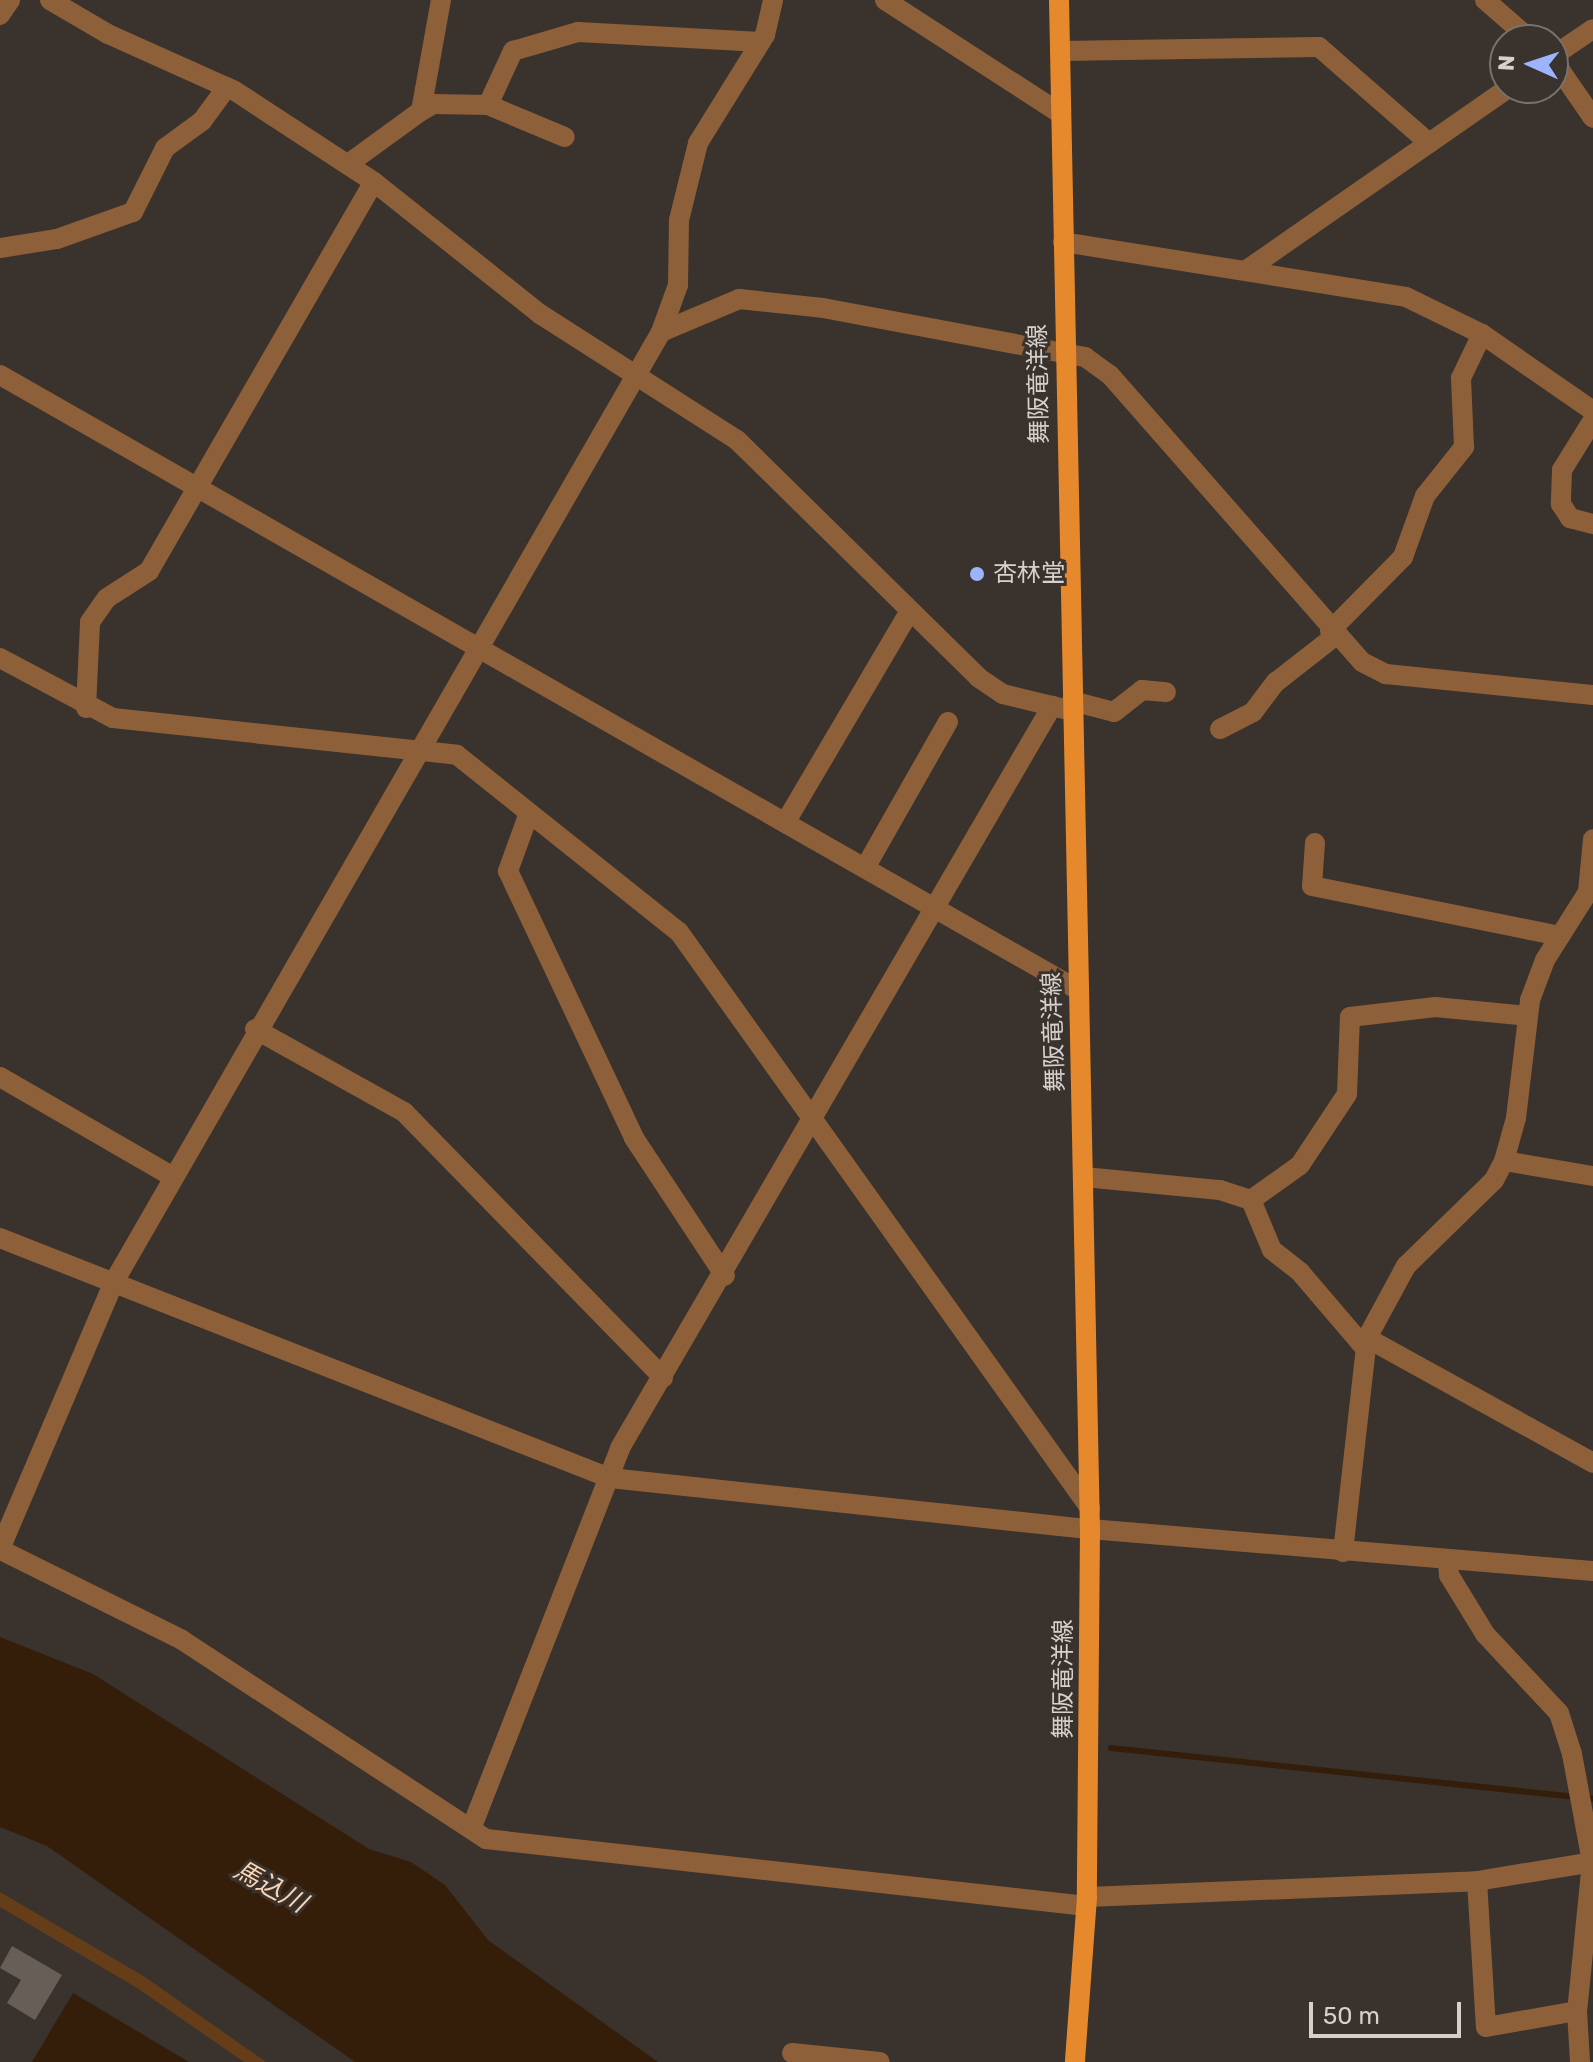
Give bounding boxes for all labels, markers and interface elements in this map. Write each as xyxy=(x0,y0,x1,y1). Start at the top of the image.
north arrow xyxy=(1489,24,1569,104)
text: N xyxy=(1493,54,1520,71)
street label: 舞阪竜洋線 xyxy=(1024,324,1054,444)
place label: 杏林堂 xyxy=(993,560,1065,588)
marker: 杏林堂 xyxy=(968,565,986,583)
street label: 舞阪竜洋線 xyxy=(1038,972,1070,1092)
street label: 舞阪竜洋線 xyxy=(1050,1619,1078,1739)
water label: 馬込川 xyxy=(228,1854,312,1920)
scale bar xyxy=(1313,1986,1465,2036)
text: 50 m xyxy=(1323,2002,1380,2030)

